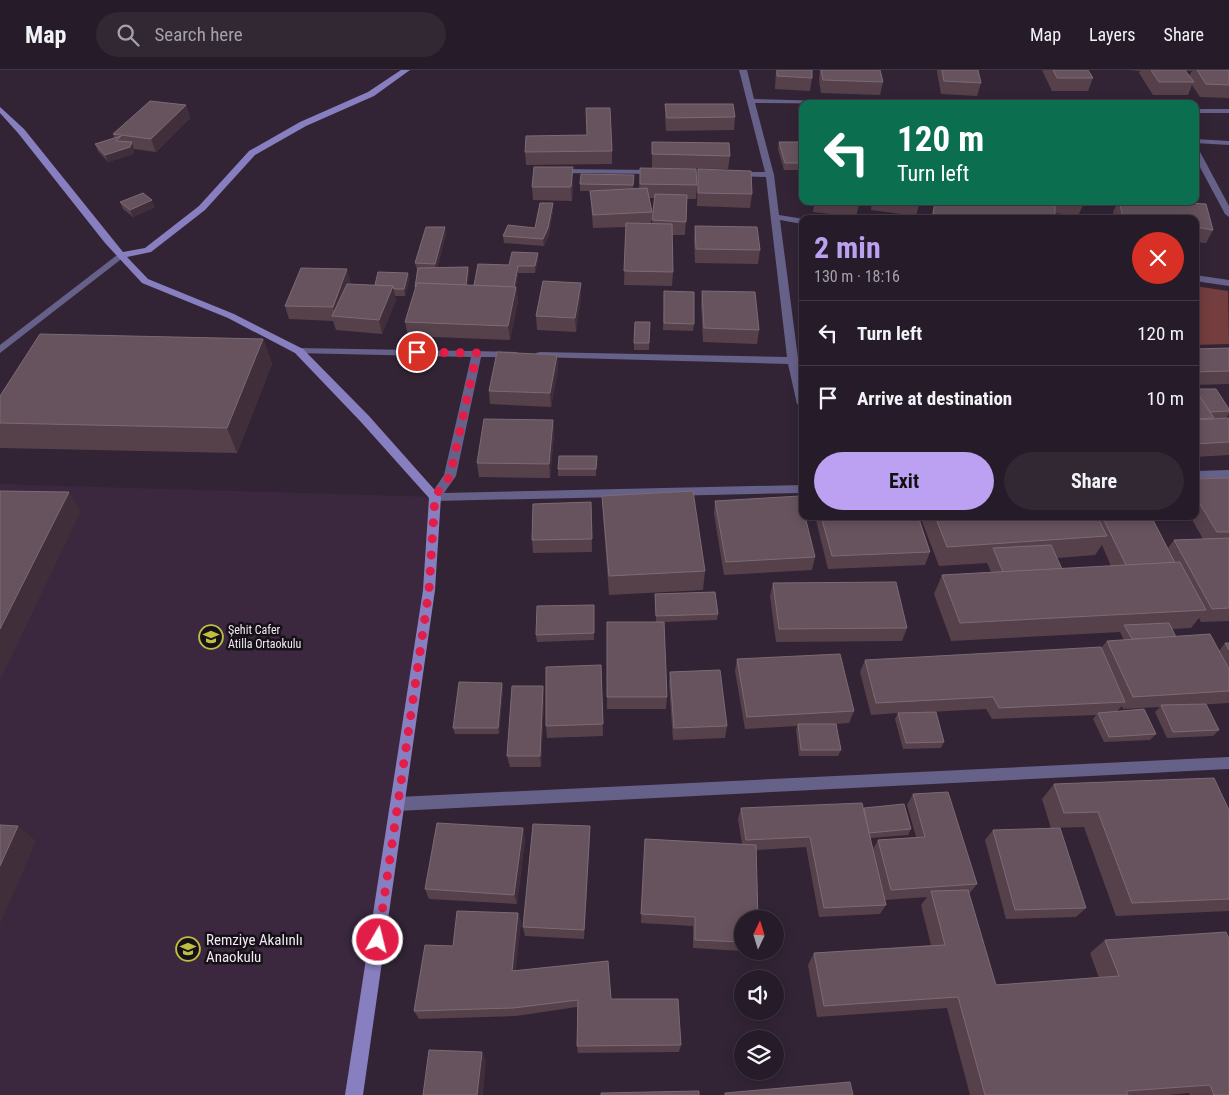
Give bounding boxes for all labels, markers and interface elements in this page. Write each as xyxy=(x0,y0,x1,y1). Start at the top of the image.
search box xyxy=(96,12,446,57)
text: Map xyxy=(25,21,66,49)
icon: search xyxy=(114,21,142,49)
text: Search here xyxy=(154,23,243,46)
text: Map xyxy=(1030,24,1061,45)
text: Layers xyxy=(1089,24,1136,45)
text: Share xyxy=(1164,24,1204,45)
text: 120 m xyxy=(897,119,984,160)
icon: left xyxy=(814,120,879,185)
text: Turn left xyxy=(897,161,969,186)
text: 2 min xyxy=(814,230,881,265)
button: close xyxy=(1132,232,1184,284)
text: 130 m · 18:16 xyxy=(814,267,900,286)
icon: left xyxy=(814,319,842,347)
text: Turn left xyxy=(857,322,922,345)
text: 120 m xyxy=(1137,322,1184,345)
pin xyxy=(396,331,438,373)
icon: arrive xyxy=(403,338,431,366)
icon: arrive xyxy=(814,384,842,412)
text: Arrive at destination xyxy=(857,387,1012,410)
text: 10 m xyxy=(1147,387,1184,410)
button: Exit xyxy=(814,452,994,510)
button: Share xyxy=(1004,452,1184,510)
place label: Şehit Cafer Atilla Ortaokulu xyxy=(228,623,302,651)
school or university icon: Şehit Cafer Atilla Ortaokulu xyxy=(198,624,224,650)
north arrow xyxy=(734,910,784,960)
map controls xyxy=(734,910,784,1080)
position arrow xyxy=(351,913,403,965)
place label: Remziye Akalınlı Anaokulu xyxy=(206,931,303,966)
school or university icon: Remziye Akalınlı Anaokulu xyxy=(175,936,201,962)
button: sound xyxy=(734,970,784,1020)
button: layers xyxy=(734,1030,784,1080)

